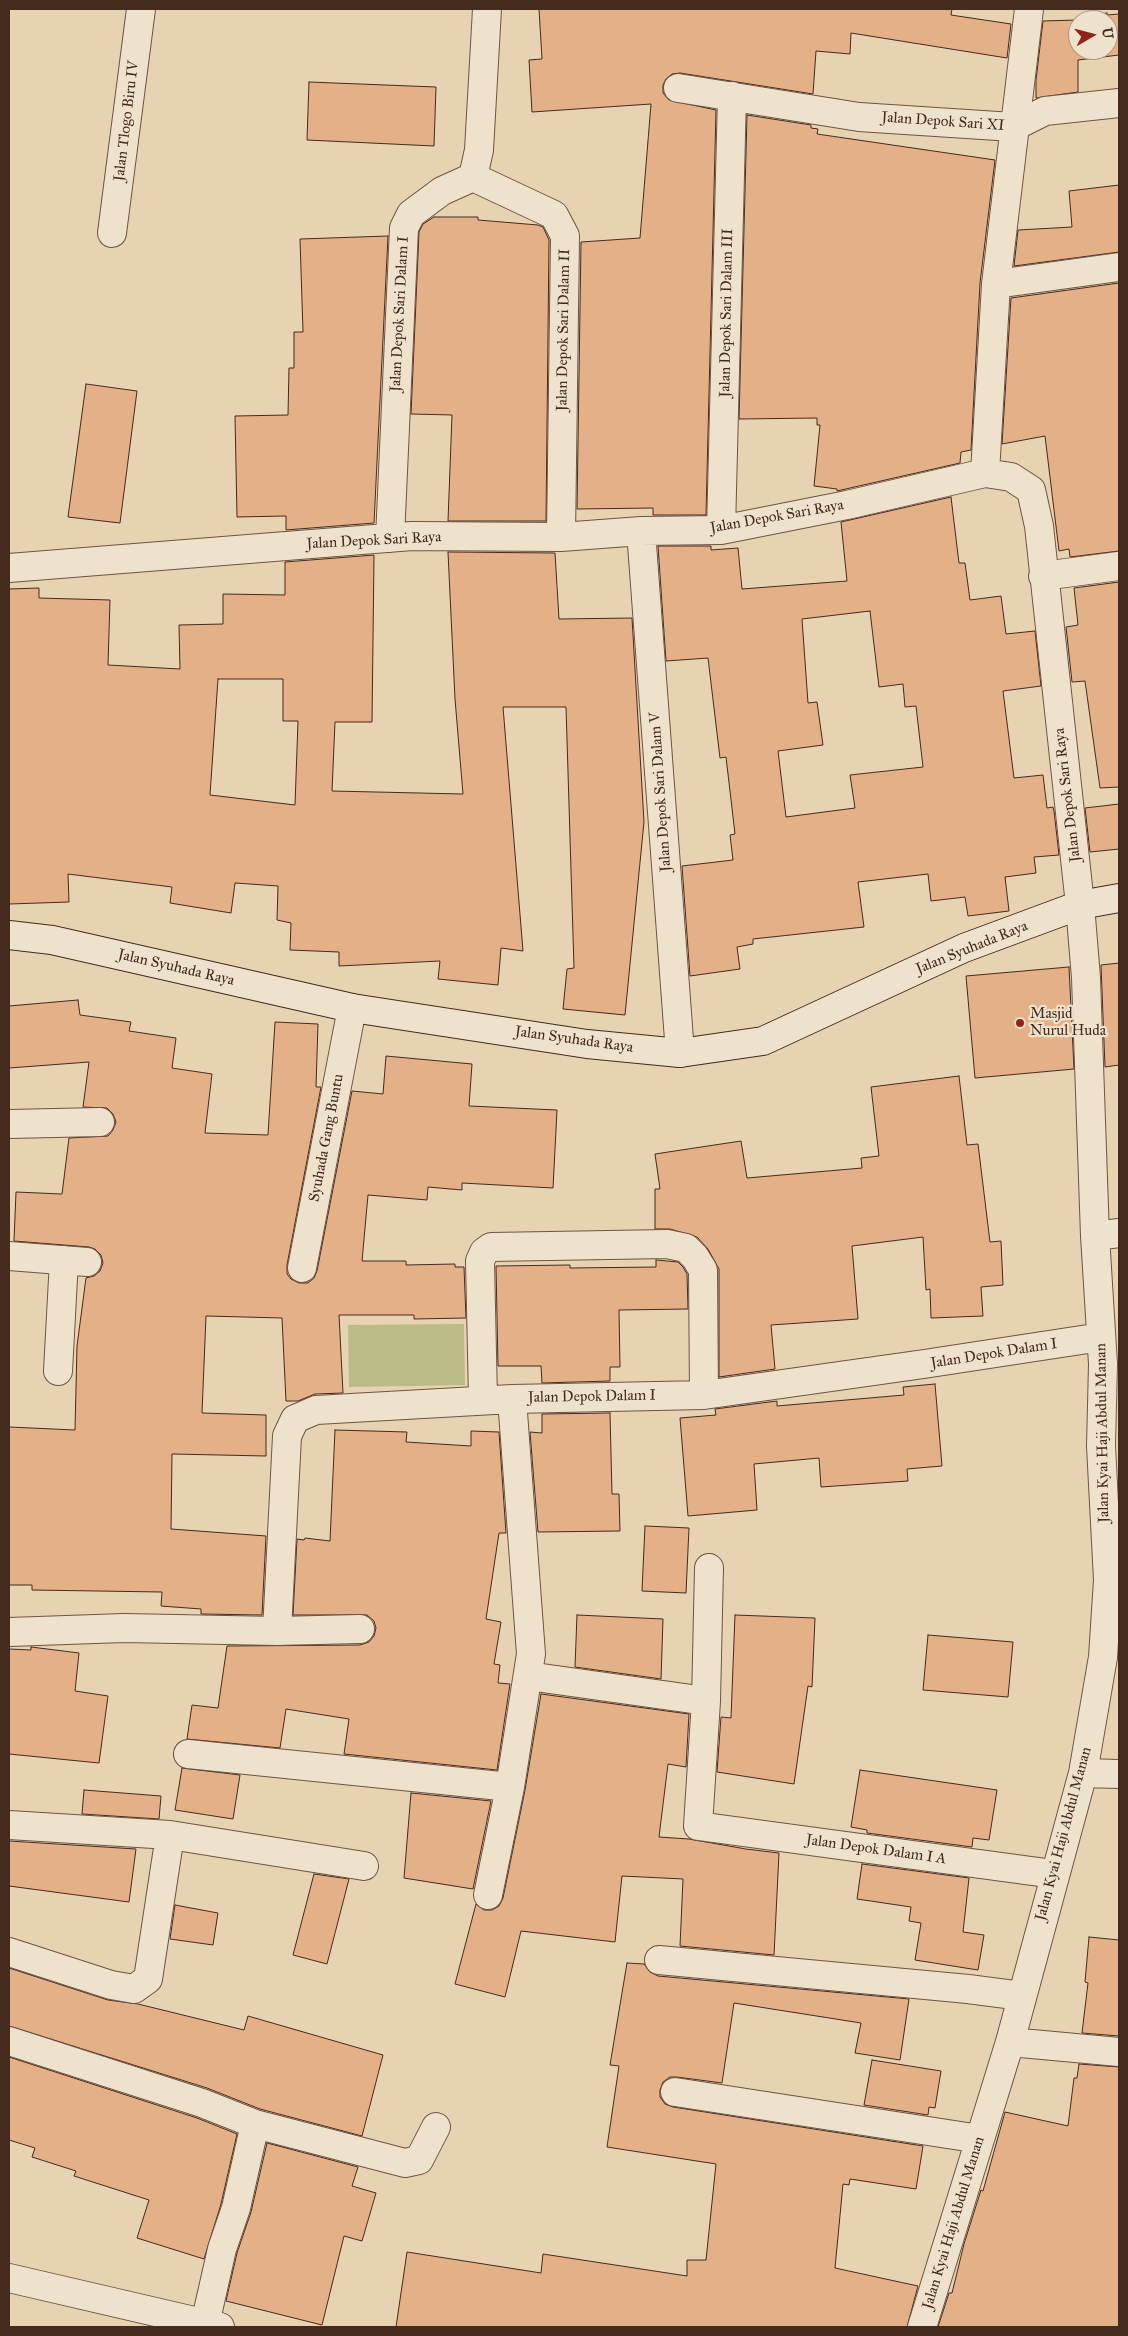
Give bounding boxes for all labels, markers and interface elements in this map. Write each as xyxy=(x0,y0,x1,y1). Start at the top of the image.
north arrow xyxy=(1068,10,1118,60)
text: U xyxy=(1098,26,1117,40)
street label: Jalan Tlogo Biru IV xyxy=(111,60,143,182)
street label: Jalan Depok Sari XI xyxy=(881,109,1005,135)
street label: Jalan Depok Sari Dalam III xyxy=(717,228,737,398)
street label: Jalan Depok Sari Dalam I xyxy=(387,236,413,392)
street label: Jalan Depok Sari Dalam II xyxy=(554,249,574,411)
street label: Jalan Depok Sari Raya xyxy=(709,496,845,538)
street label: Jalan Depok Sari Raya xyxy=(306,528,442,554)
street label: Jalan Depok Sari Dalam V xyxy=(646,712,676,872)
street label: Jalan Depok Sari Raya xyxy=(1051,727,1085,863)
street label: Jalan Syuhada Raya xyxy=(913,917,1031,979)
street label: Jalan Syuhada Raya xyxy=(116,946,236,990)
place label: Masjid Nurul Huda xyxy=(1030,1005,1106,1040)
marker: Masjid Nurul Huda xyxy=(1014,1017,1026,1029)
street label: Jalan Syuhada Raya xyxy=(514,1023,634,1057)
street label: Syuhada Gang Buntu xyxy=(306,1072,348,1204)
street label: Jalan Depok Dalam I xyxy=(929,1335,1059,1373)
street label: Jalan Kyai Haji Abdul Manan xyxy=(1092,1343,1114,1523)
street label: Jalan Depok Dalam I xyxy=(528,1387,656,1407)
street label: Jalan Kyai Haji Abdul Manan xyxy=(1032,1745,1096,1923)
street label: Jalan Depok Dalam I A xyxy=(805,1831,947,1869)
street label: Jalan Kyai Haji Abdul Manan xyxy=(919,2135,989,2311)

